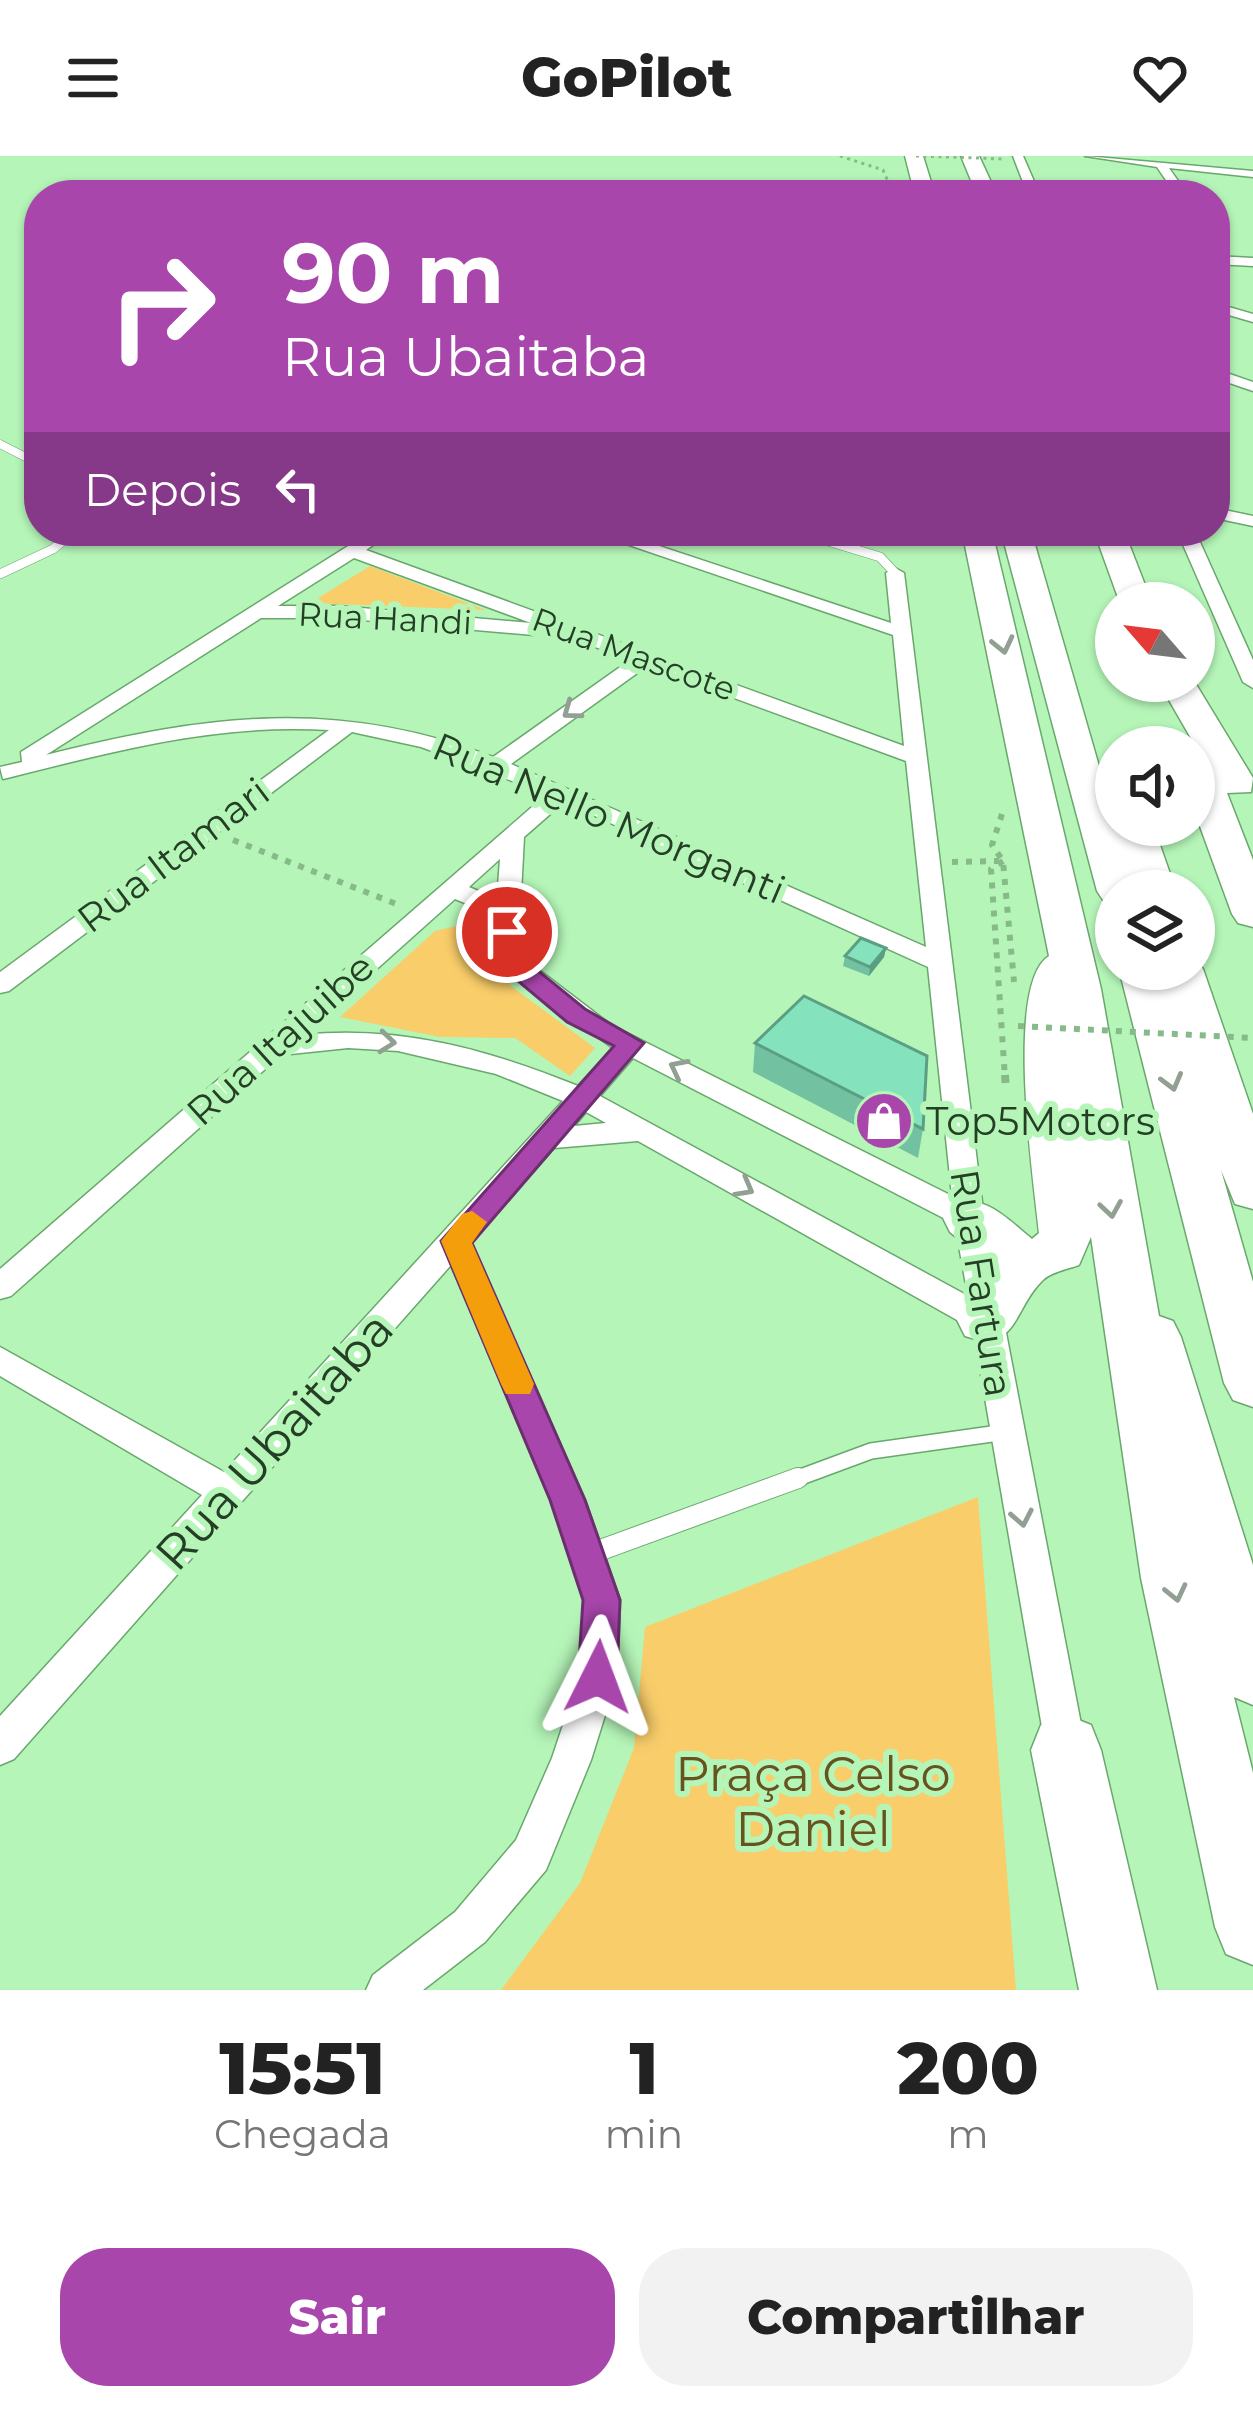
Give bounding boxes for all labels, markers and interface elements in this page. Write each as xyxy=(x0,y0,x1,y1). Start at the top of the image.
icon: menu xyxy=(60,45,126,111)
text: GoPilot xyxy=(521,45,732,111)
icon: heart xyxy=(1127,45,1193,111)
text: 90 m xyxy=(282,222,504,324)
icon: right xyxy=(84,228,240,384)
text: Rua Ubaitaba xyxy=(282,324,649,390)
icon: left xyxy=(265,456,331,522)
text: Depois xyxy=(84,462,241,517)
north arrow xyxy=(1095,582,1215,702)
map controls xyxy=(1095,582,1215,990)
street label: Rua Handi xyxy=(297,593,473,643)
street label: Rua Mascote xyxy=(527,599,741,709)
one-way arrow xyxy=(989,635,1014,655)
one-way arrow xyxy=(562,697,584,719)
street label: Rua Nello Morganti xyxy=(426,722,792,914)
button: sound xyxy=(1095,726,1215,846)
street label: Rua Itamari xyxy=(68,767,278,943)
button: layers xyxy=(1095,870,1215,990)
pin xyxy=(456,881,558,983)
icon: arrive xyxy=(474,899,540,965)
street label: Rua Itajuibe xyxy=(177,943,383,1135)
one-way arrow xyxy=(378,1029,397,1054)
one-way arrow xyxy=(669,1059,691,1082)
one-way arrow xyxy=(1157,1071,1182,1092)
shop icon: Top5Motors xyxy=(853,1090,915,1152)
place label: Top5Motors xyxy=(926,1097,1155,1145)
street label: Rua Fartura xyxy=(940,1166,1024,1400)
one-way arrow xyxy=(732,1174,753,1197)
one-way arrow xyxy=(1097,1199,1123,1219)
street label: Rua Ubaitaba xyxy=(143,1300,405,1582)
one-way arrow xyxy=(1008,1508,1034,1528)
one-way arrow xyxy=(1163,1583,1188,1603)
position arrow xyxy=(535,1614,661,1740)
park label: Praça Celso Daniel xyxy=(675,1745,951,1858)
text: 15:51 xyxy=(219,2024,385,2112)
text: 1 xyxy=(629,2024,659,2112)
text: 200 xyxy=(897,2024,1039,2112)
text: Chegada xyxy=(214,2110,391,2158)
text: min xyxy=(605,2110,683,2158)
text: m xyxy=(947,2110,989,2158)
button: Sair xyxy=(60,2248,615,2386)
button: Compartilhar xyxy=(639,2248,1193,2386)

